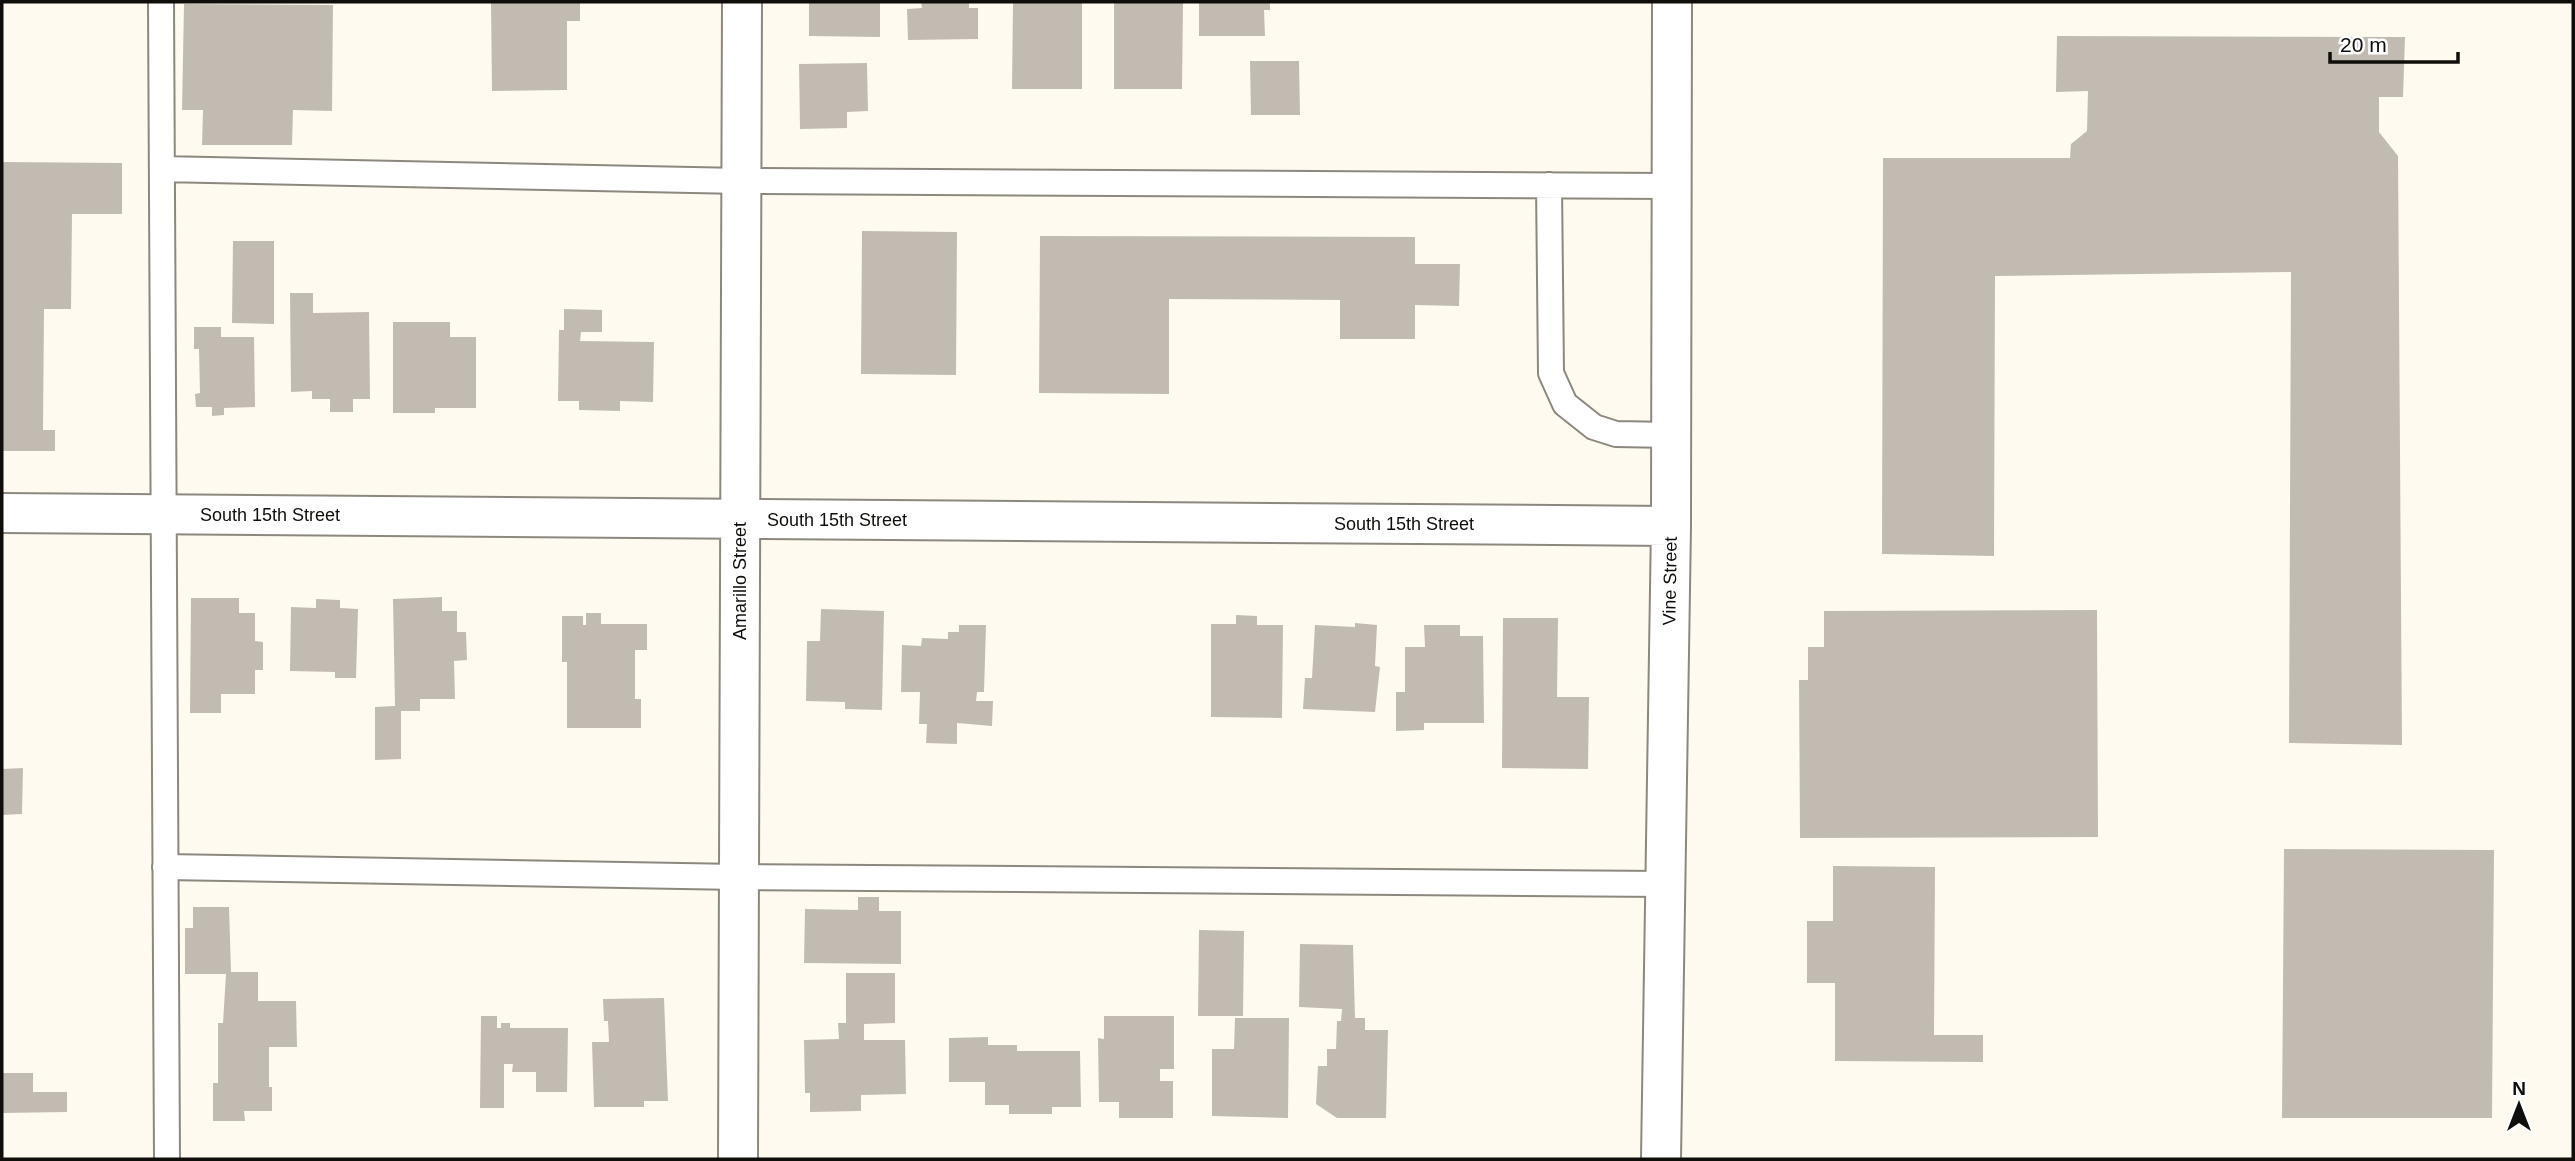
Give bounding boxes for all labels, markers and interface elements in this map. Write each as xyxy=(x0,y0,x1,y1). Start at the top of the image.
scale bar xyxy=(2330,21,2458,65)
text: 20 m xyxy=(2340,33,2387,56)
street label: South 15th Street xyxy=(200,505,340,525)
street label: South 15th Street xyxy=(767,510,907,530)
street label: South 15th Street xyxy=(1334,514,1474,534)
street label: Amarillo Street xyxy=(730,522,750,640)
street label: Vine Street xyxy=(1659,536,1681,626)
north arrow xyxy=(2484,1070,2554,1140)
text: N xyxy=(2512,1078,2526,1099)

